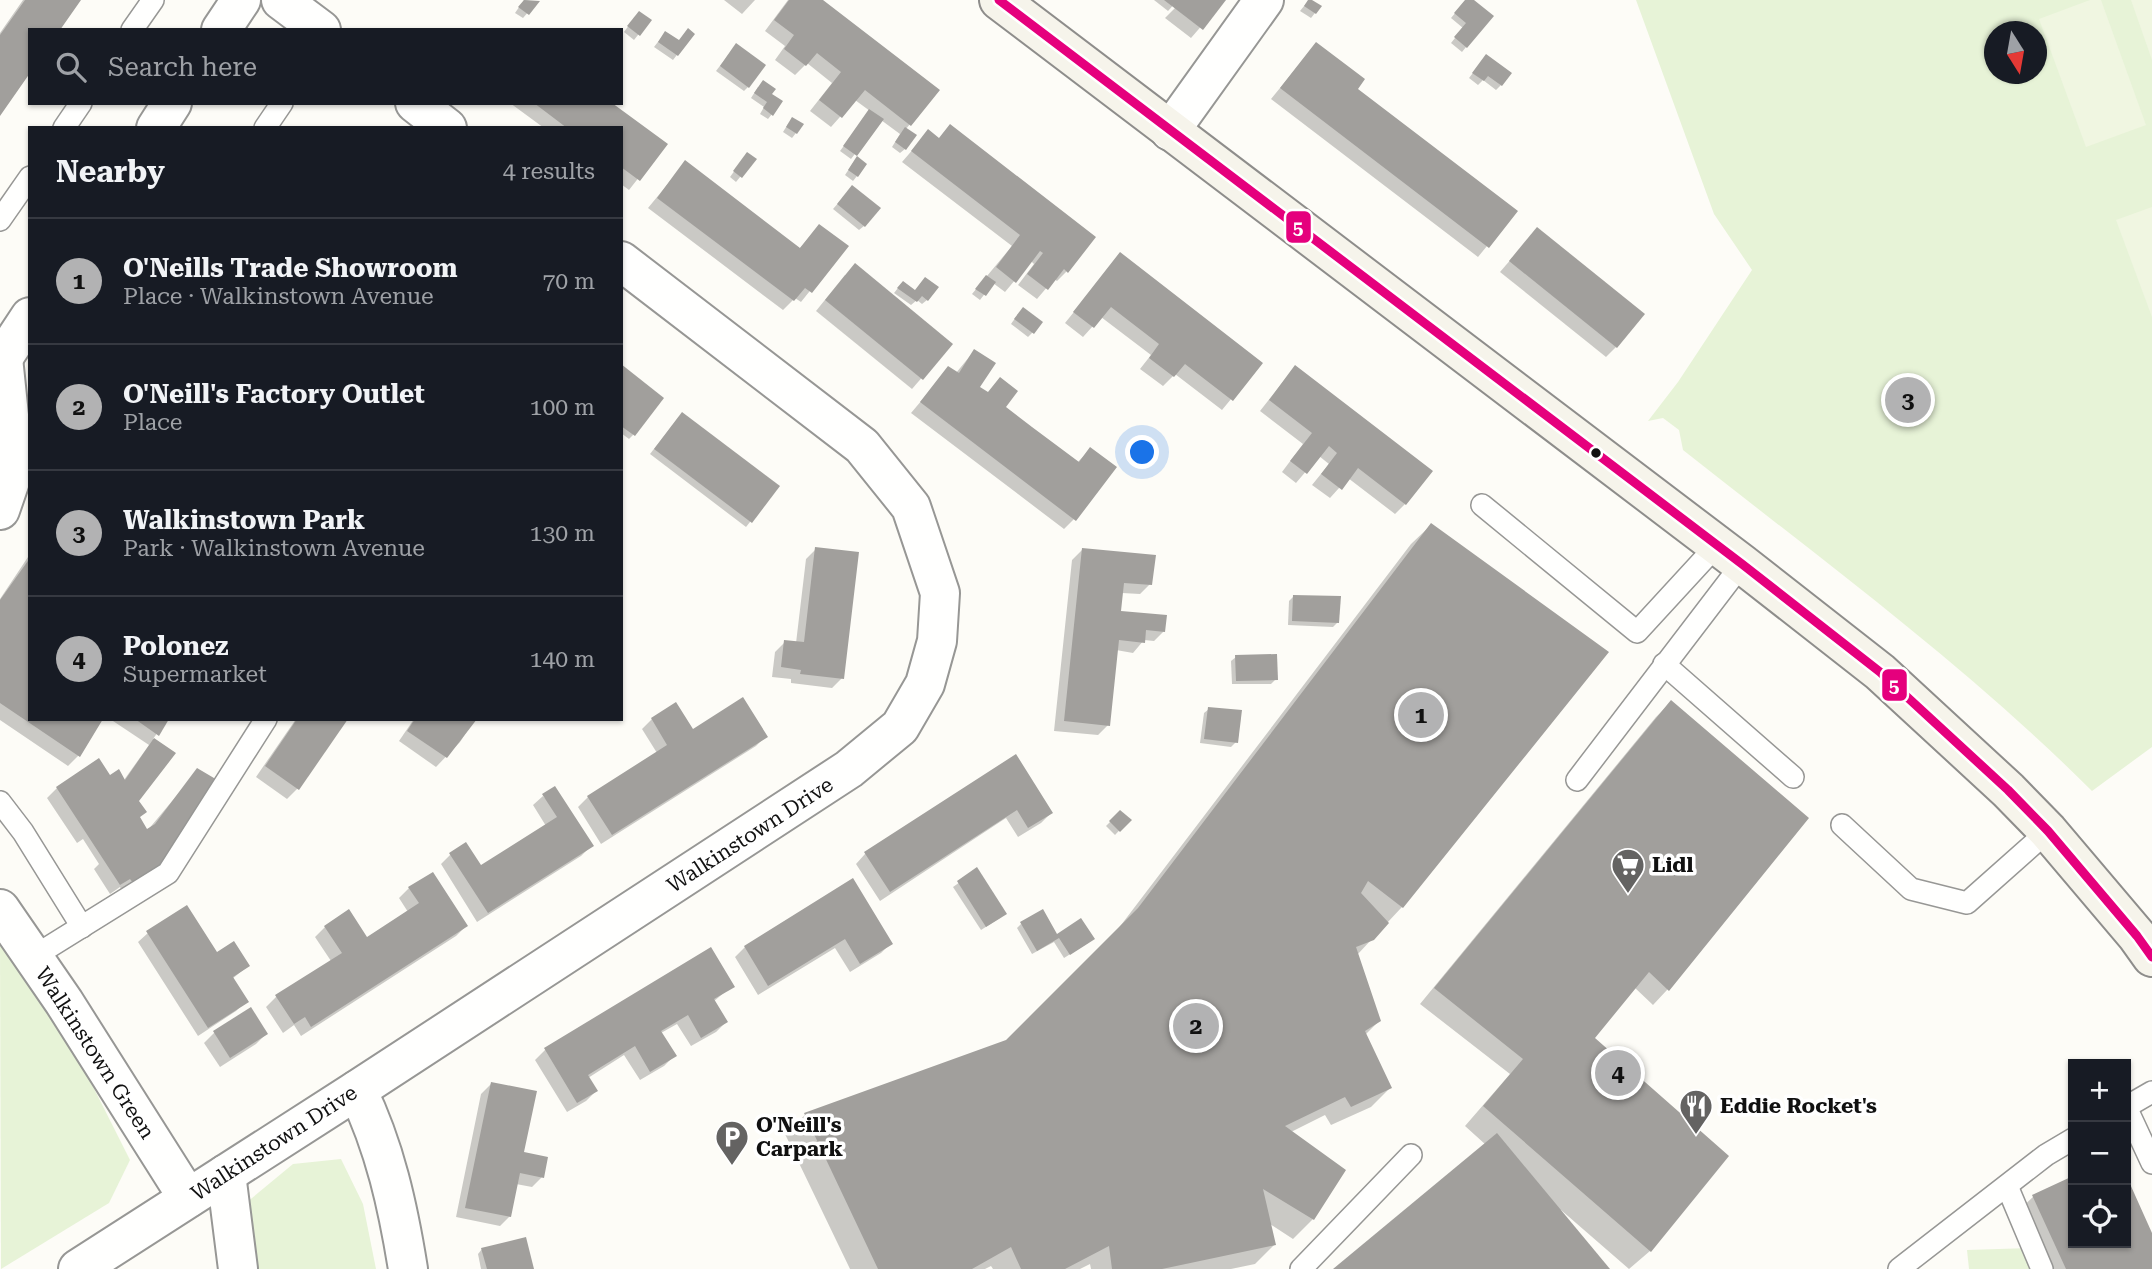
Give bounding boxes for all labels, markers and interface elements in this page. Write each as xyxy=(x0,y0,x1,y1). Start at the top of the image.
north arrow xyxy=(1984,21,2047,84)
search box xyxy=(28,28,623,105)
icon: search xyxy=(52,48,90,86)
text: Search here xyxy=(108,52,257,82)
text: Nearby xyxy=(56,154,165,189)
text: 4 results xyxy=(503,158,595,185)
line badge: 5 xyxy=(1285,210,1312,244)
text: 5 xyxy=(1293,216,1304,239)
text: O'Neills Trade Showroom xyxy=(123,253,458,283)
text: 1 xyxy=(73,268,85,295)
text: 70 m xyxy=(542,268,595,295)
text: Place · Walkinstown Avenue xyxy=(123,283,434,310)
pin: 3 xyxy=(1885,374,1931,426)
text: O'Neill's Factory Outlet xyxy=(123,379,425,409)
text: 2 xyxy=(73,394,85,421)
text: 100 m xyxy=(530,394,595,421)
text: Place xyxy=(123,409,182,436)
your location xyxy=(1125,435,1159,469)
unlabelled marker xyxy=(1589,446,1603,460)
text: Walkinstown Park xyxy=(123,505,365,535)
text: 3 xyxy=(73,520,85,547)
text: 130 m xyxy=(530,520,595,547)
text: Park · Walkinstown Avenue xyxy=(123,535,425,562)
text: Polonez xyxy=(123,631,228,661)
text: 4 xyxy=(73,646,85,673)
text: 140 m xyxy=(530,646,595,673)
text: Supermarket xyxy=(123,661,267,688)
line badge: 5 xyxy=(1881,668,1908,702)
text: 5 xyxy=(1889,674,1900,697)
pin: 1 xyxy=(1398,689,1444,741)
street label: Walkinstown Drive xyxy=(663,772,837,898)
supermarket icon: Lidl xyxy=(1609,846,1647,895)
place label: Lidl xyxy=(1652,853,1693,877)
street label: Walkinstown Green xyxy=(31,963,160,1144)
pin: 2 xyxy=(1173,1000,1219,1052)
pin: 4 xyxy=(1595,1047,1641,1099)
map controls xyxy=(2068,1059,2131,1248)
button: + xyxy=(2068,1059,2131,1122)
street label: Walkinstown Drive xyxy=(187,1080,361,1206)
restaurant icon: Eddie Rocket's xyxy=(1677,1087,1715,1136)
place label: Eddie Rocket's xyxy=(1720,1094,1877,1118)
place label: O'Neill's Carpark xyxy=(756,1113,843,1161)
parking icon: O'Neill's Carpark xyxy=(713,1118,751,1167)
button: − xyxy=(2068,1122,2131,1185)
button: locate xyxy=(2068,1185,2131,1248)

